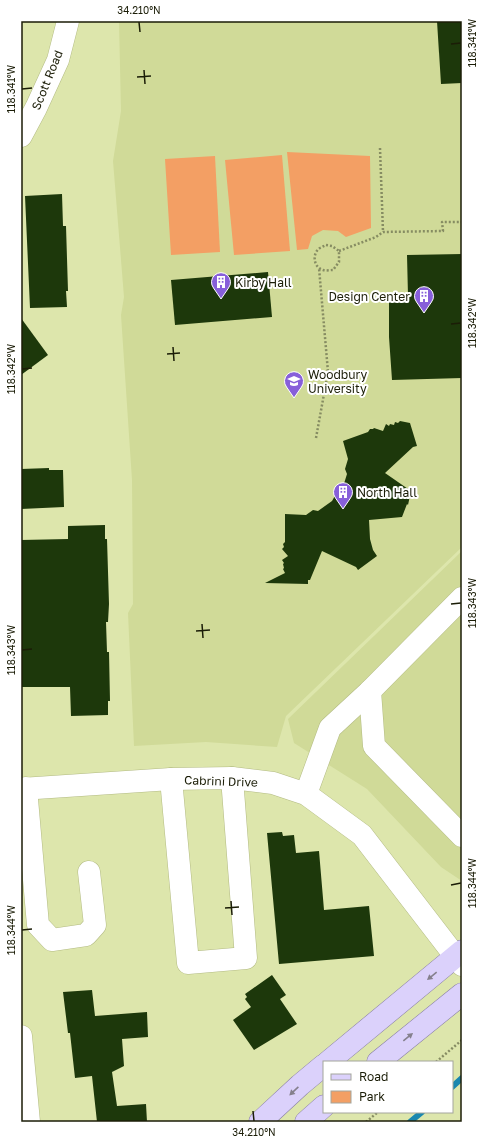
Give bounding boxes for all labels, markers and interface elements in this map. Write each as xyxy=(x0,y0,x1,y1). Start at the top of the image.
text: 34.210°N xyxy=(117,4,161,16)
text: 118.341°W xyxy=(466,18,478,67)
street label: Scott Road xyxy=(28,48,66,112)
text: 118.341°W xyxy=(5,64,17,113)
building icon: Kirby Hall xyxy=(210,271,232,299)
place label: Kirby Hall xyxy=(235,275,292,290)
building icon: Design Center xyxy=(413,285,435,313)
place label: Design Center xyxy=(328,289,410,304)
text: 118.342°W xyxy=(466,298,478,348)
text: 118.342°W xyxy=(5,344,17,394)
place label: Woodbury University xyxy=(308,367,368,396)
school or university icon: Woodbury University xyxy=(283,370,305,398)
building icon: North Hall xyxy=(332,481,354,509)
place label: North Hall xyxy=(357,485,417,500)
text: 118.343°W xyxy=(466,578,478,628)
text: 118.343°W xyxy=(5,625,17,675)
street label: Cabrini Drive xyxy=(184,772,258,790)
text: 118.344°W xyxy=(466,858,478,908)
text: 118.344°W xyxy=(5,905,17,955)
one-way arrow xyxy=(426,972,437,980)
one-way arrow xyxy=(403,1033,414,1042)
legend xyxy=(323,1061,453,1113)
text: Road xyxy=(359,1069,388,1084)
one-way arrow xyxy=(289,1086,299,1095)
text: Park xyxy=(359,1089,385,1104)
text: 34.210°N xyxy=(232,1126,276,1138)

